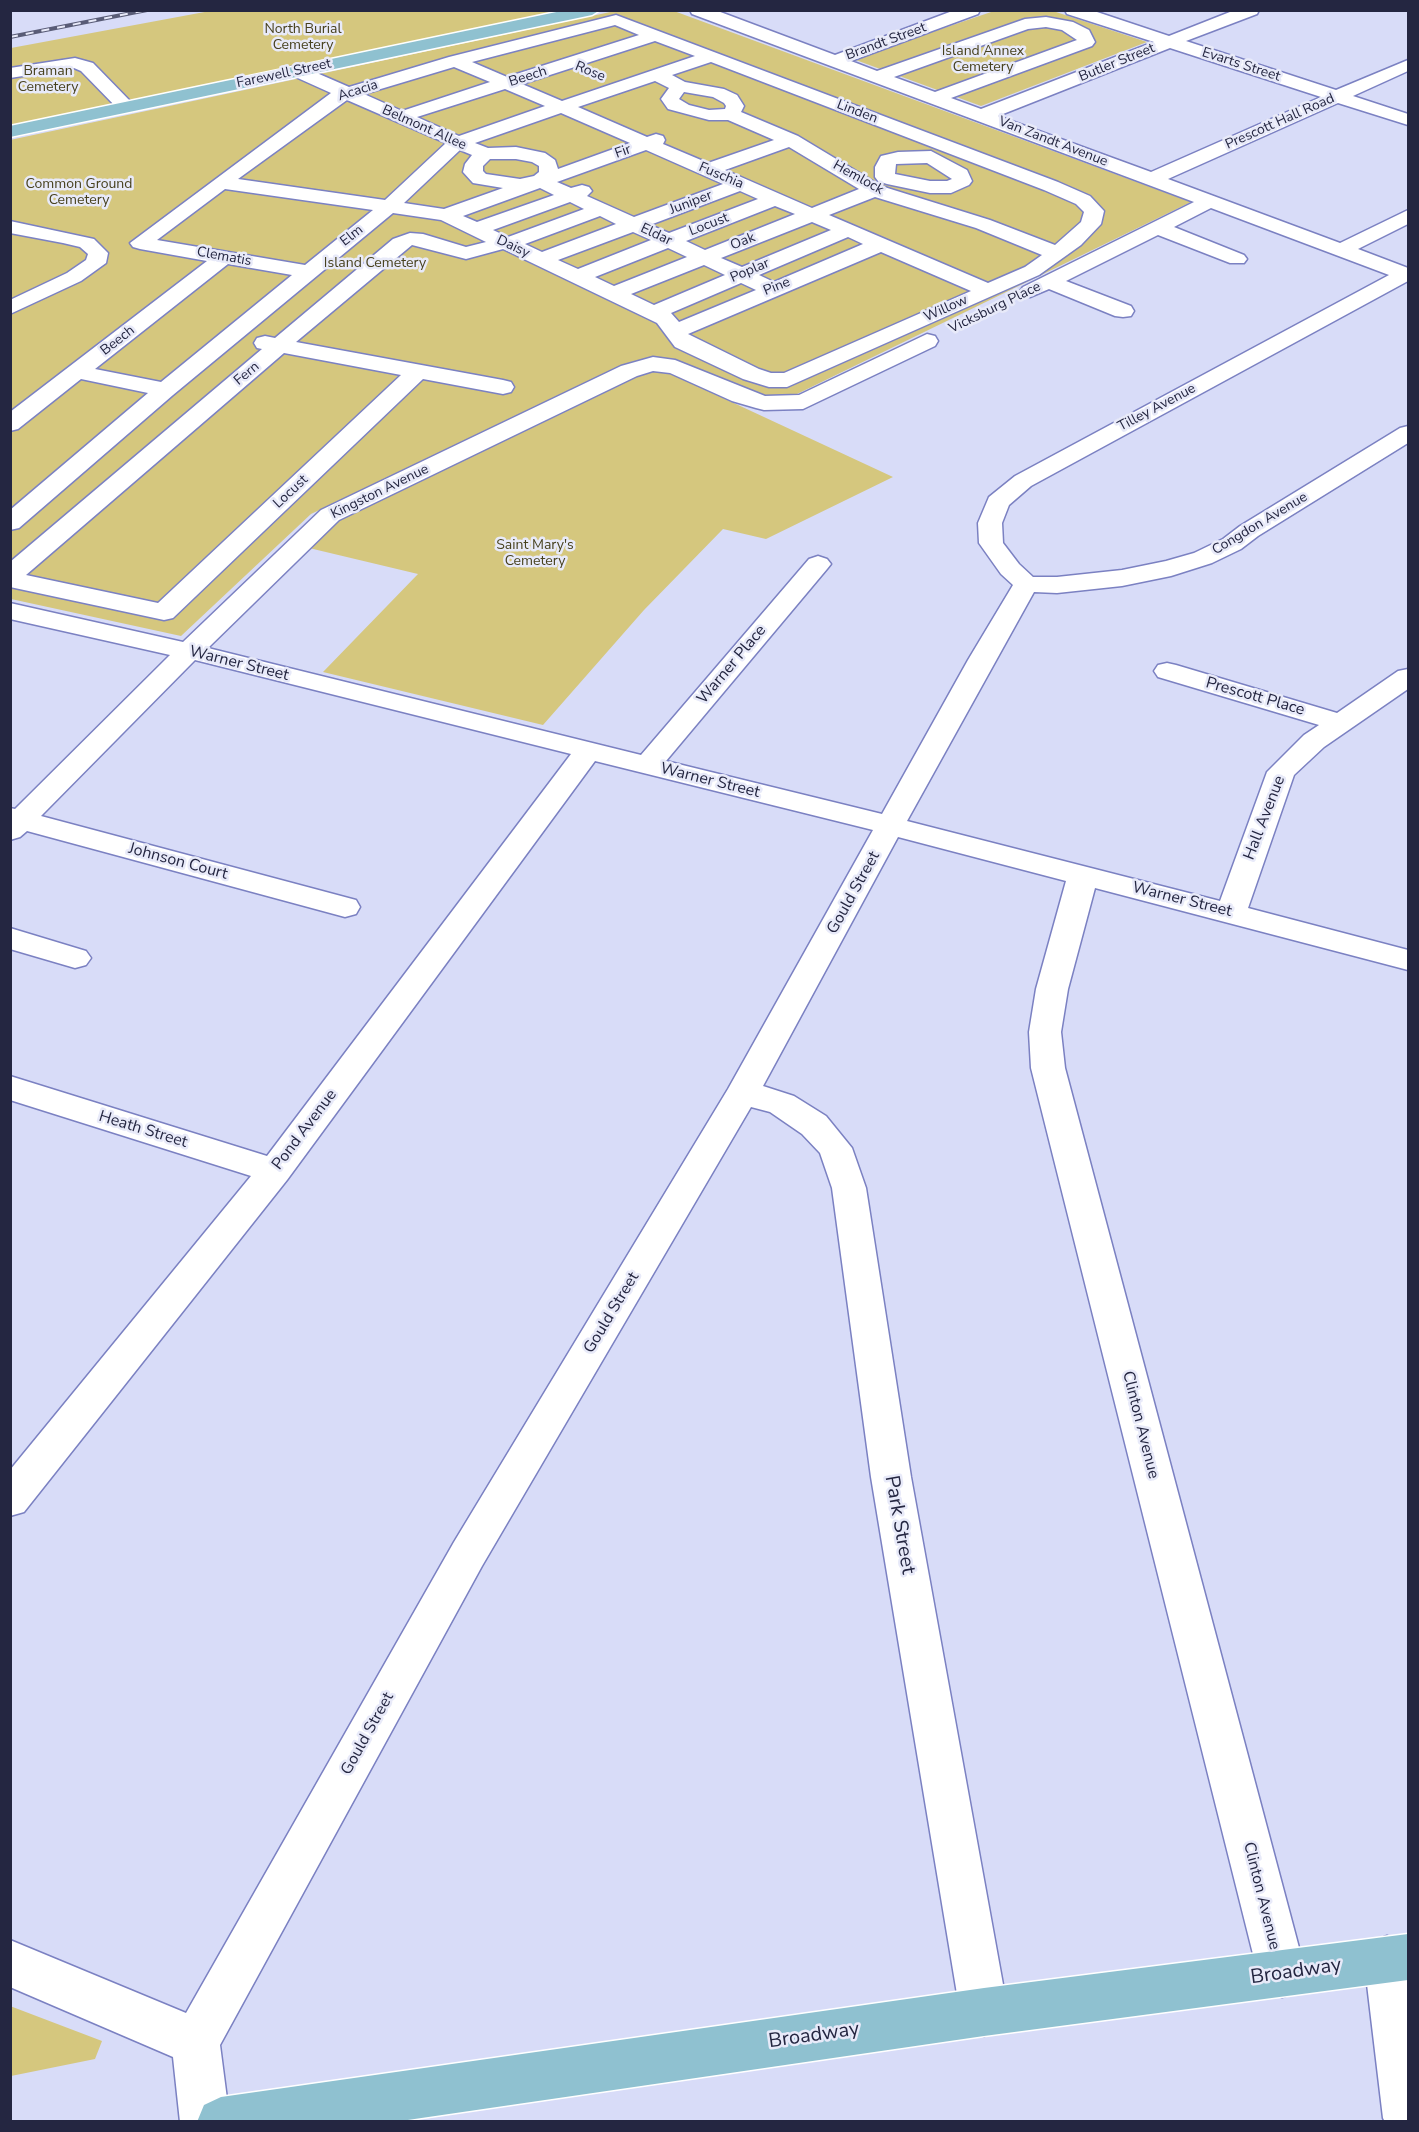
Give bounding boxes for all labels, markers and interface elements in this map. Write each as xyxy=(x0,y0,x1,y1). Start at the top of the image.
street label: Brandt Street xyxy=(843,20,929,64)
park label: North Burial Cemetery xyxy=(264,22,342,54)
street label: Butler Street xyxy=(1077,40,1157,86)
park label: Island Annex Cemetery xyxy=(942,44,1024,76)
street label: Evarts Street xyxy=(1200,44,1282,86)
street label: Farewell Street xyxy=(235,56,333,92)
street label: Rose xyxy=(572,58,608,86)
street label: Beech xyxy=(507,63,549,91)
park label: Braman Cemetery xyxy=(18,64,78,96)
street label: Acacia xyxy=(336,77,380,105)
street label: Prescott Hall Road xyxy=(1223,90,1337,154)
street label: Linden xyxy=(834,97,880,127)
street label: Belmont Allee xyxy=(379,102,469,154)
street label: Van Zandt Avenue xyxy=(996,113,1110,171)
street label: Fir xyxy=(613,141,633,163)
street label: Hemlock xyxy=(830,157,886,199)
street label: Fuschia xyxy=(696,159,746,193)
park label: Common Ground Cemetery xyxy=(26,177,132,210)
street label: Juniper xyxy=(667,187,715,219)
street label: Locust xyxy=(687,210,731,240)
street label: Eldar xyxy=(638,220,674,250)
street label: Elm xyxy=(337,222,367,250)
street label: Oak xyxy=(728,229,758,255)
street label: Daisy xyxy=(494,232,532,262)
street label: Clematis xyxy=(195,244,253,270)
street label: Poplar xyxy=(728,255,772,287)
park label: Island Cemetery xyxy=(324,256,426,272)
street label: Pine xyxy=(761,274,793,300)
street label: Vicksburg Place xyxy=(946,279,1044,337)
street label: Willow xyxy=(921,292,971,326)
street label: Beech xyxy=(98,322,138,360)
street label: Fern xyxy=(231,359,263,389)
street label: Tilley Avenue xyxy=(1115,380,1199,436)
street label: Kingston Avenue xyxy=(328,461,432,523)
street label: Locust xyxy=(270,472,312,512)
street label: Congdon Avenue xyxy=(1209,489,1311,559)
park label: Saint Mary's Cemetery xyxy=(496,538,574,570)
street label: Warner Place xyxy=(693,622,771,708)
street label: Warner Street xyxy=(187,642,291,686)
street label: Prescott Place xyxy=(1203,674,1307,720)
street label: Warner Street xyxy=(658,759,762,803)
street label: Hall Avenue xyxy=(1240,773,1290,863)
street label: Johnson Court xyxy=(126,840,230,884)
street label: Gould Street xyxy=(823,848,885,938)
street label: Warner Street xyxy=(1130,878,1234,922)
street label: Pond Avenue xyxy=(269,1086,341,1174)
street label: Heath Street xyxy=(96,1107,190,1153)
street label: Gould Street xyxy=(580,1269,644,1357)
street label: Clinton Avenue xyxy=(1117,1369,1163,1481)
street label: Park Street xyxy=(879,1474,919,1576)
street label: Gould Street xyxy=(337,1689,399,1779)
street label: Clinton Avenue xyxy=(1238,1840,1284,1952)
street label: Broadway xyxy=(1249,1954,1343,1990)
street label: Broadway xyxy=(767,2018,861,2054)

